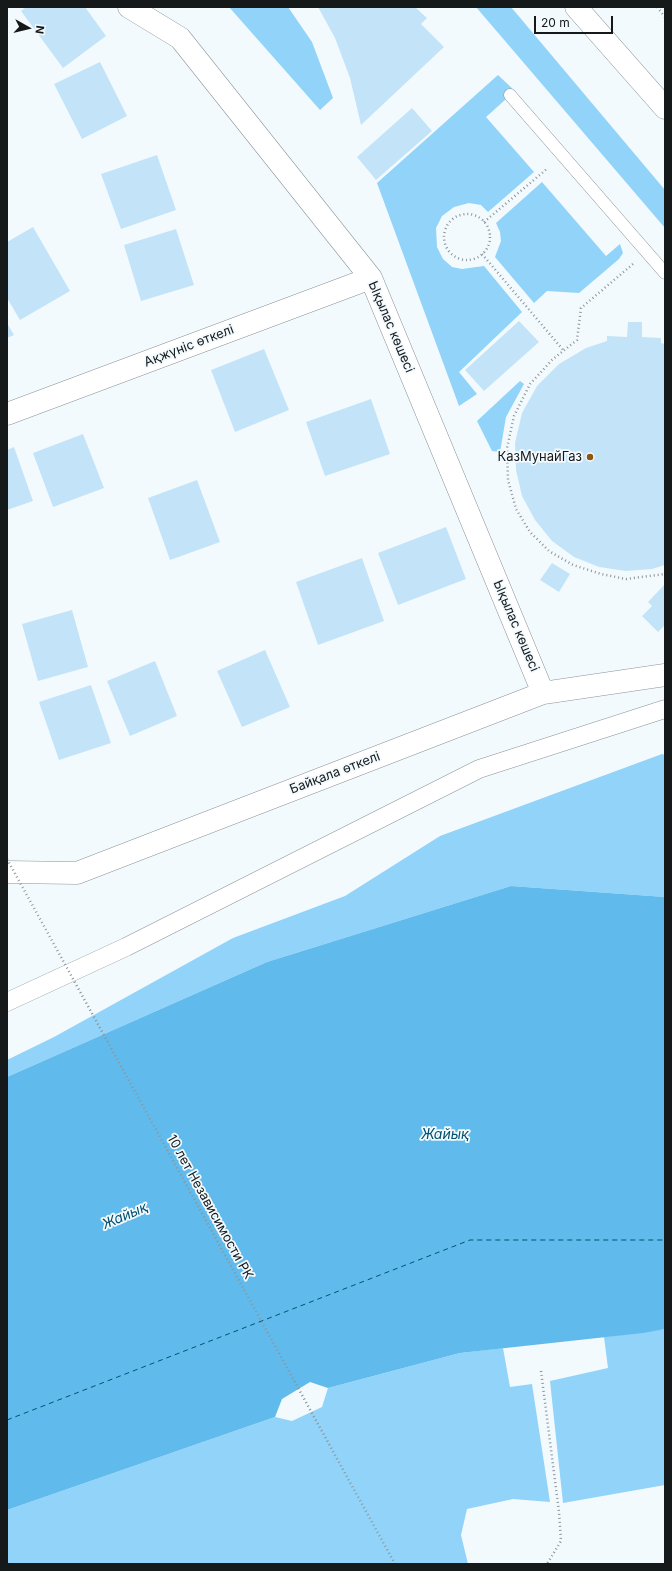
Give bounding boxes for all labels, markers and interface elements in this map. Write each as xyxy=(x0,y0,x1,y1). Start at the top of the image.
north arrow xyxy=(8,8,48,48)
scale bar xyxy=(536,8,615,34)
text: 20 m xyxy=(541,15,570,30)
text: N xyxy=(32,25,47,35)
street label: Ықылас көшесі xyxy=(365,279,417,375)
street label: Ақжүніс өткелі xyxy=(142,322,236,370)
place label: КазМунайГаз xyxy=(497,449,582,465)
marker: КазМунайГаз xyxy=(585,452,595,462)
street label: Ықылас көшесі xyxy=(490,578,542,674)
street label: Байқала өткелі xyxy=(288,749,382,797)
water label: Жайық xyxy=(421,1127,469,1143)
street label: 10 лет Независимости РК xyxy=(164,1132,256,1282)
water label: Жайық xyxy=(100,1199,150,1233)

